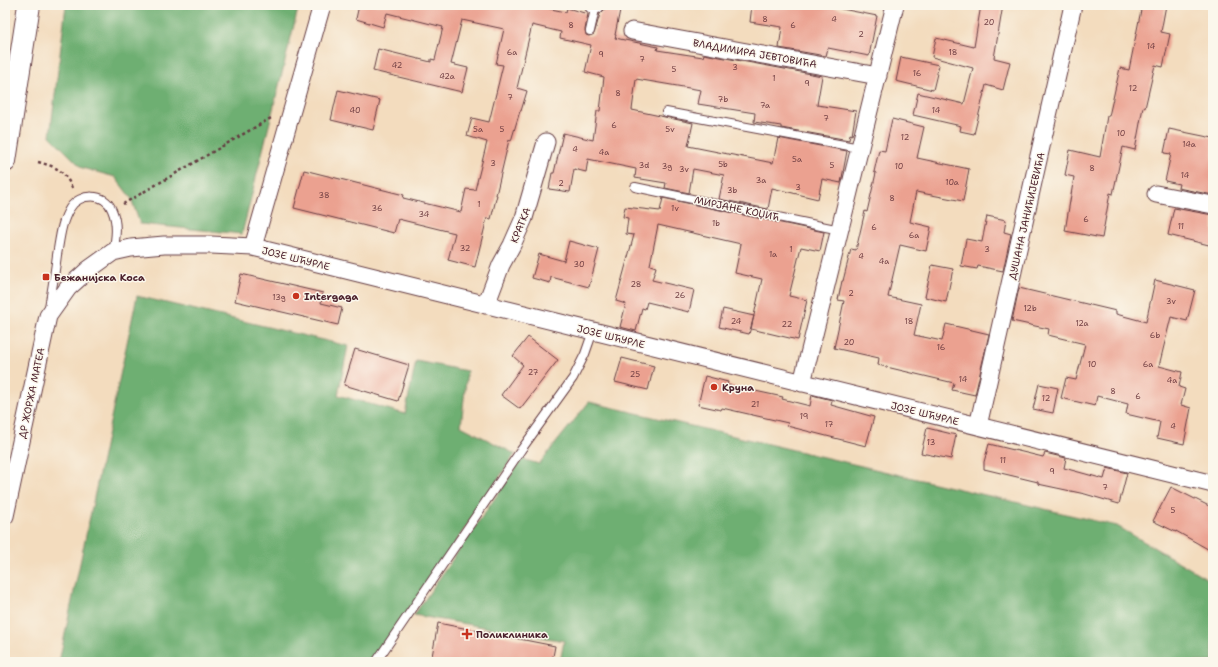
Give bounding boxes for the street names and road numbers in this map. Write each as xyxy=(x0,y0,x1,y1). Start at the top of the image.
street label: ВЛАДИМИРА ЈЕВТОВИЋА xyxy=(692,36,818,71)
street label: ДУШАНА ЈАНИЋИЈЕВИЋА xyxy=(1006,151,1047,281)
street label: МИРЈАНЕ КОЏИЋ xyxy=(693,193,781,224)
street label: КРАТКА xyxy=(507,205,533,245)
street label: ЈОЗЕ ШЋУРЛЕ xyxy=(260,244,331,273)
street label: ЈОЗЕ ШЋУРЛЕ xyxy=(575,322,646,351)
street label: ДР ЖОРЖА МАТЕА xyxy=(16,347,47,440)
street label: ЈОЗЕ ШЋУРЛЕ xyxy=(889,399,960,428)

